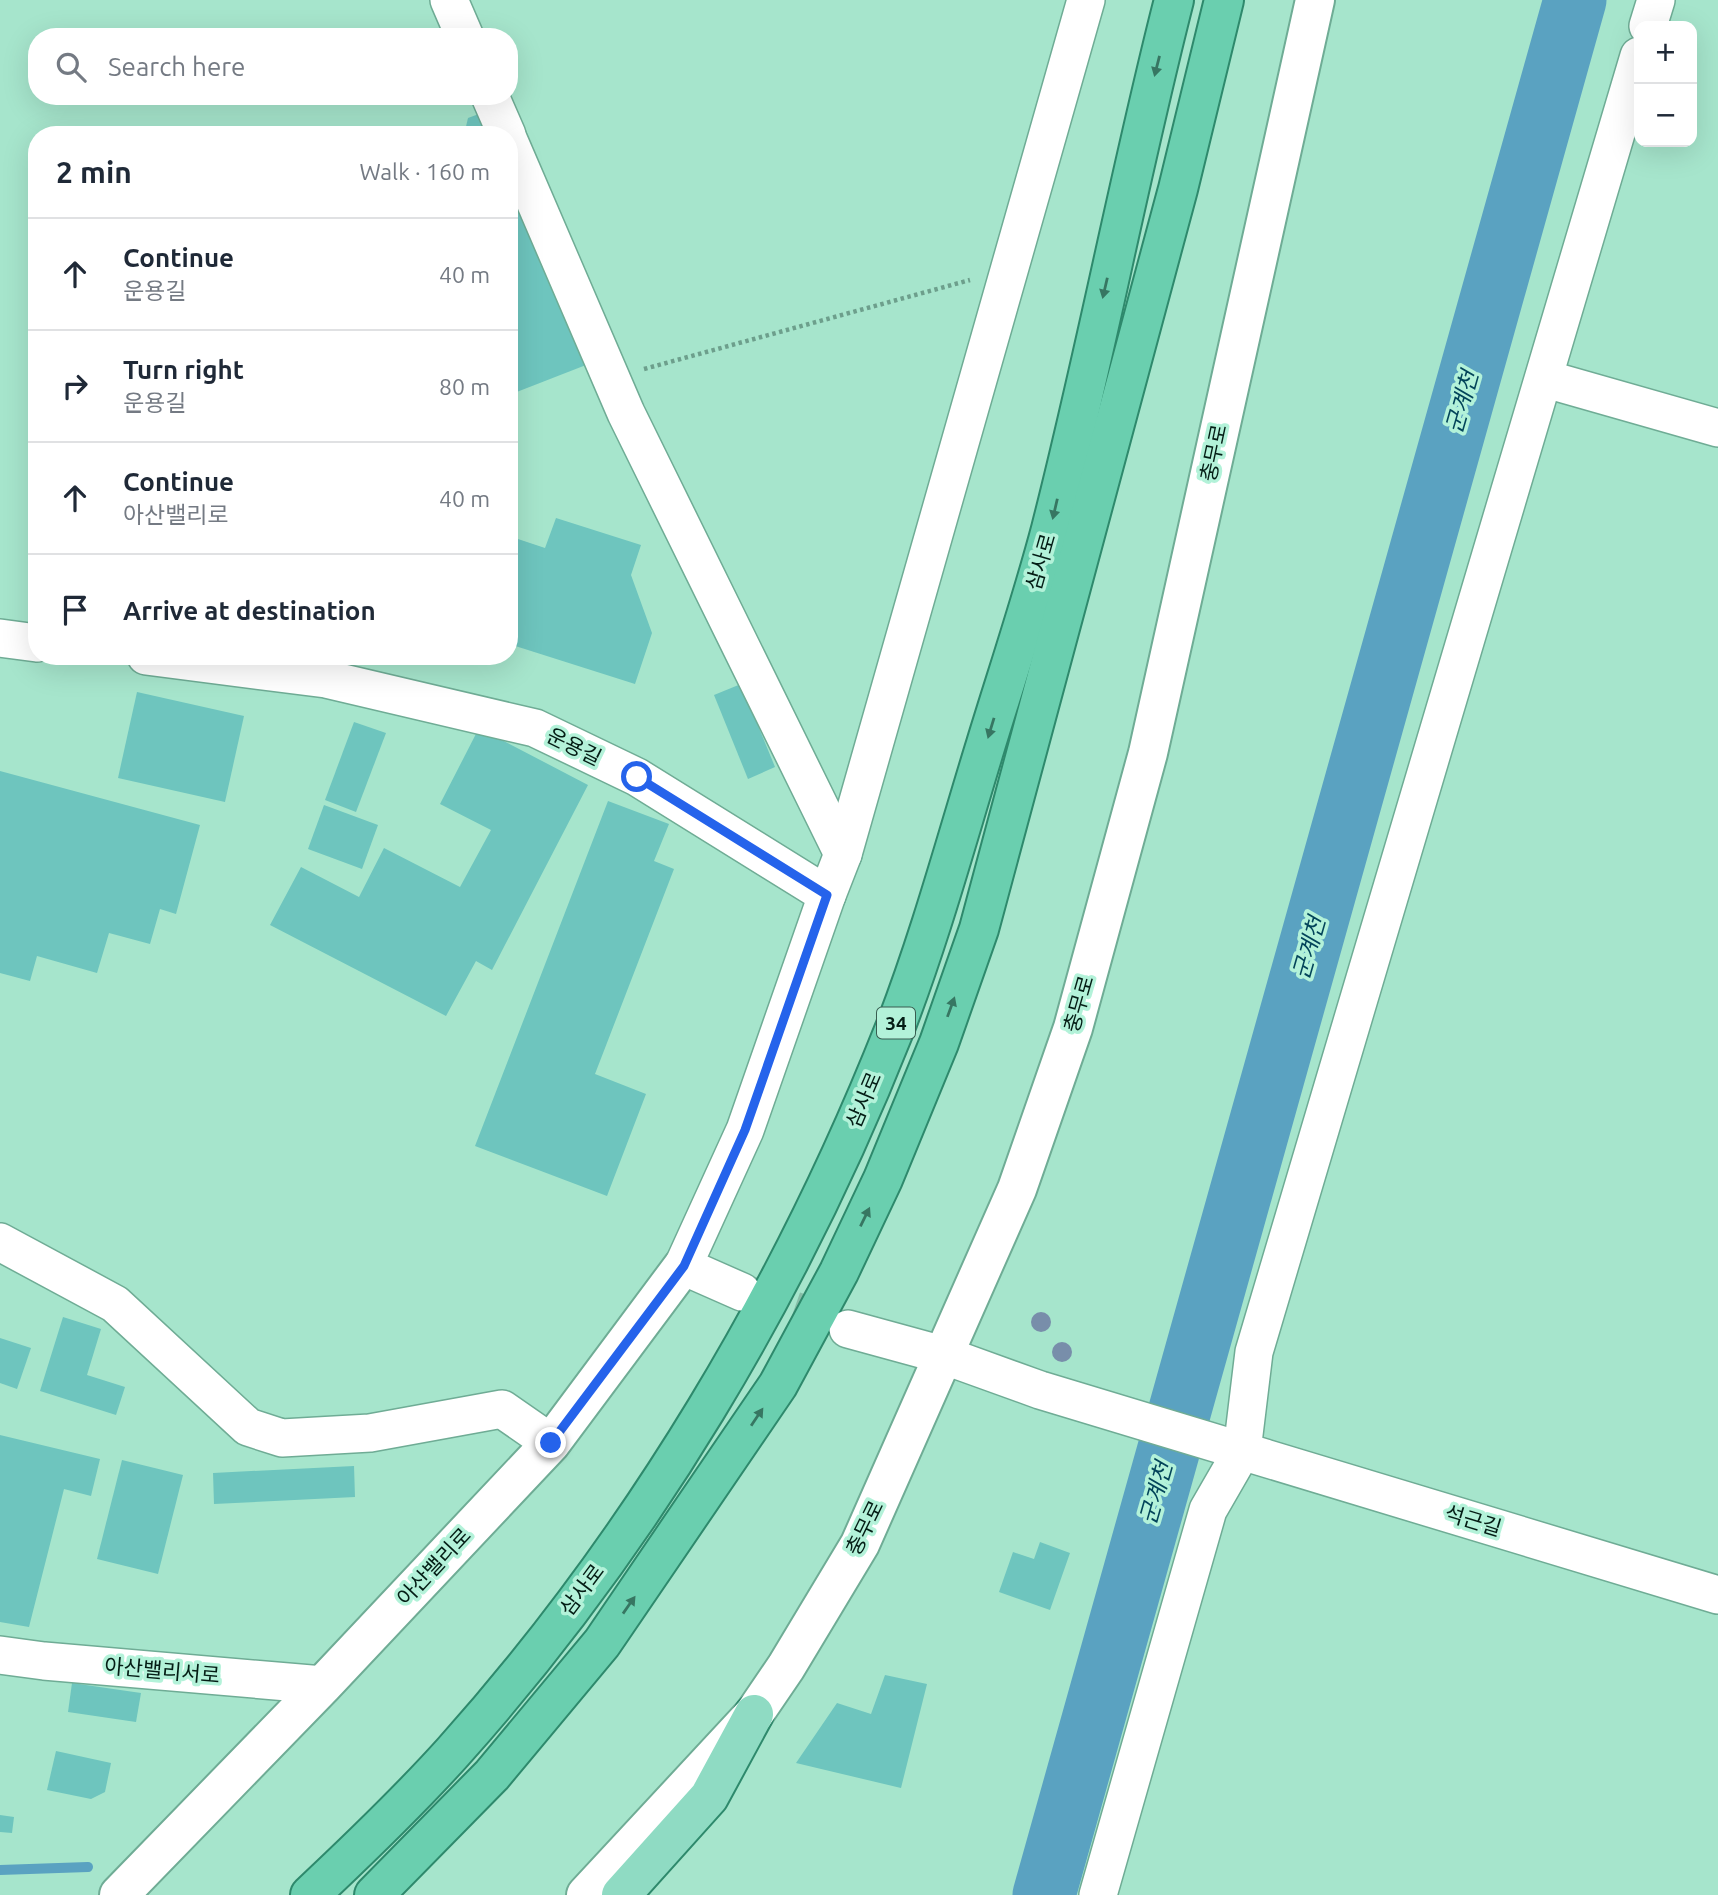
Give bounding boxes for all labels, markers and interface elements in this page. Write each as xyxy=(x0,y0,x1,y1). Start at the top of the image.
map controls xyxy=(1634,21,1697,147)
button: + xyxy=(1634,21,1697,84)
search box xyxy=(28,28,518,105)
icon: search xyxy=(52,48,90,86)
text: Search here xyxy=(108,52,245,81)
one-way arrow xyxy=(1151,55,1162,77)
button: − xyxy=(1634,84,1697,147)
text: 2 min xyxy=(56,155,132,189)
text: Walk · 160 m xyxy=(359,159,490,184)
text: Continue xyxy=(123,243,234,272)
icon: ahead xyxy=(56,255,94,293)
text: 40 m xyxy=(439,262,490,287)
one-way arrow xyxy=(1100,277,1111,299)
text: 운용길 xyxy=(123,278,186,303)
text: Turn right xyxy=(123,355,244,384)
water label: 군계천 xyxy=(1441,365,1483,436)
icon: right xyxy=(56,367,94,405)
text: 80 m xyxy=(439,374,490,399)
text: 운용길 xyxy=(123,390,186,415)
street label: 충무로 xyxy=(1195,422,1231,484)
text: Continue xyxy=(123,467,234,496)
icon: ahead xyxy=(56,479,94,517)
text: 40 m xyxy=(439,486,490,511)
one-way arrow xyxy=(1049,499,1060,521)
text: 아산밸리로 xyxy=(123,502,229,527)
street label: 삼사로 xyxy=(1021,531,1060,593)
icon: arrive xyxy=(56,591,94,629)
text: Arrive at destination xyxy=(123,596,376,625)
one-way arrow xyxy=(985,717,995,738)
street label: 운용길 xyxy=(543,723,606,770)
route start xyxy=(621,761,652,792)
water label: 군계천 xyxy=(1288,911,1330,982)
street label: 충무로 xyxy=(1059,973,1098,1035)
one-way arrow xyxy=(946,996,957,1017)
road number: 34 xyxy=(877,1007,915,1038)
street label: 삼사로 xyxy=(841,1068,885,1131)
one-way arrow xyxy=(859,1207,871,1227)
one-way arrow xyxy=(750,1408,764,1426)
route end xyxy=(535,1427,566,1458)
water label: 군계천 xyxy=(1135,1456,1177,1527)
street label: 충무로 xyxy=(841,1496,888,1559)
street label: 석근길 xyxy=(1442,1500,1505,1540)
street label: 아산밸리로 xyxy=(392,1523,475,1610)
street label: 삼사로 xyxy=(554,1559,608,1620)
one-way arrow xyxy=(622,1596,636,1614)
street label: 아산밸리서로 xyxy=(103,1653,221,1687)

